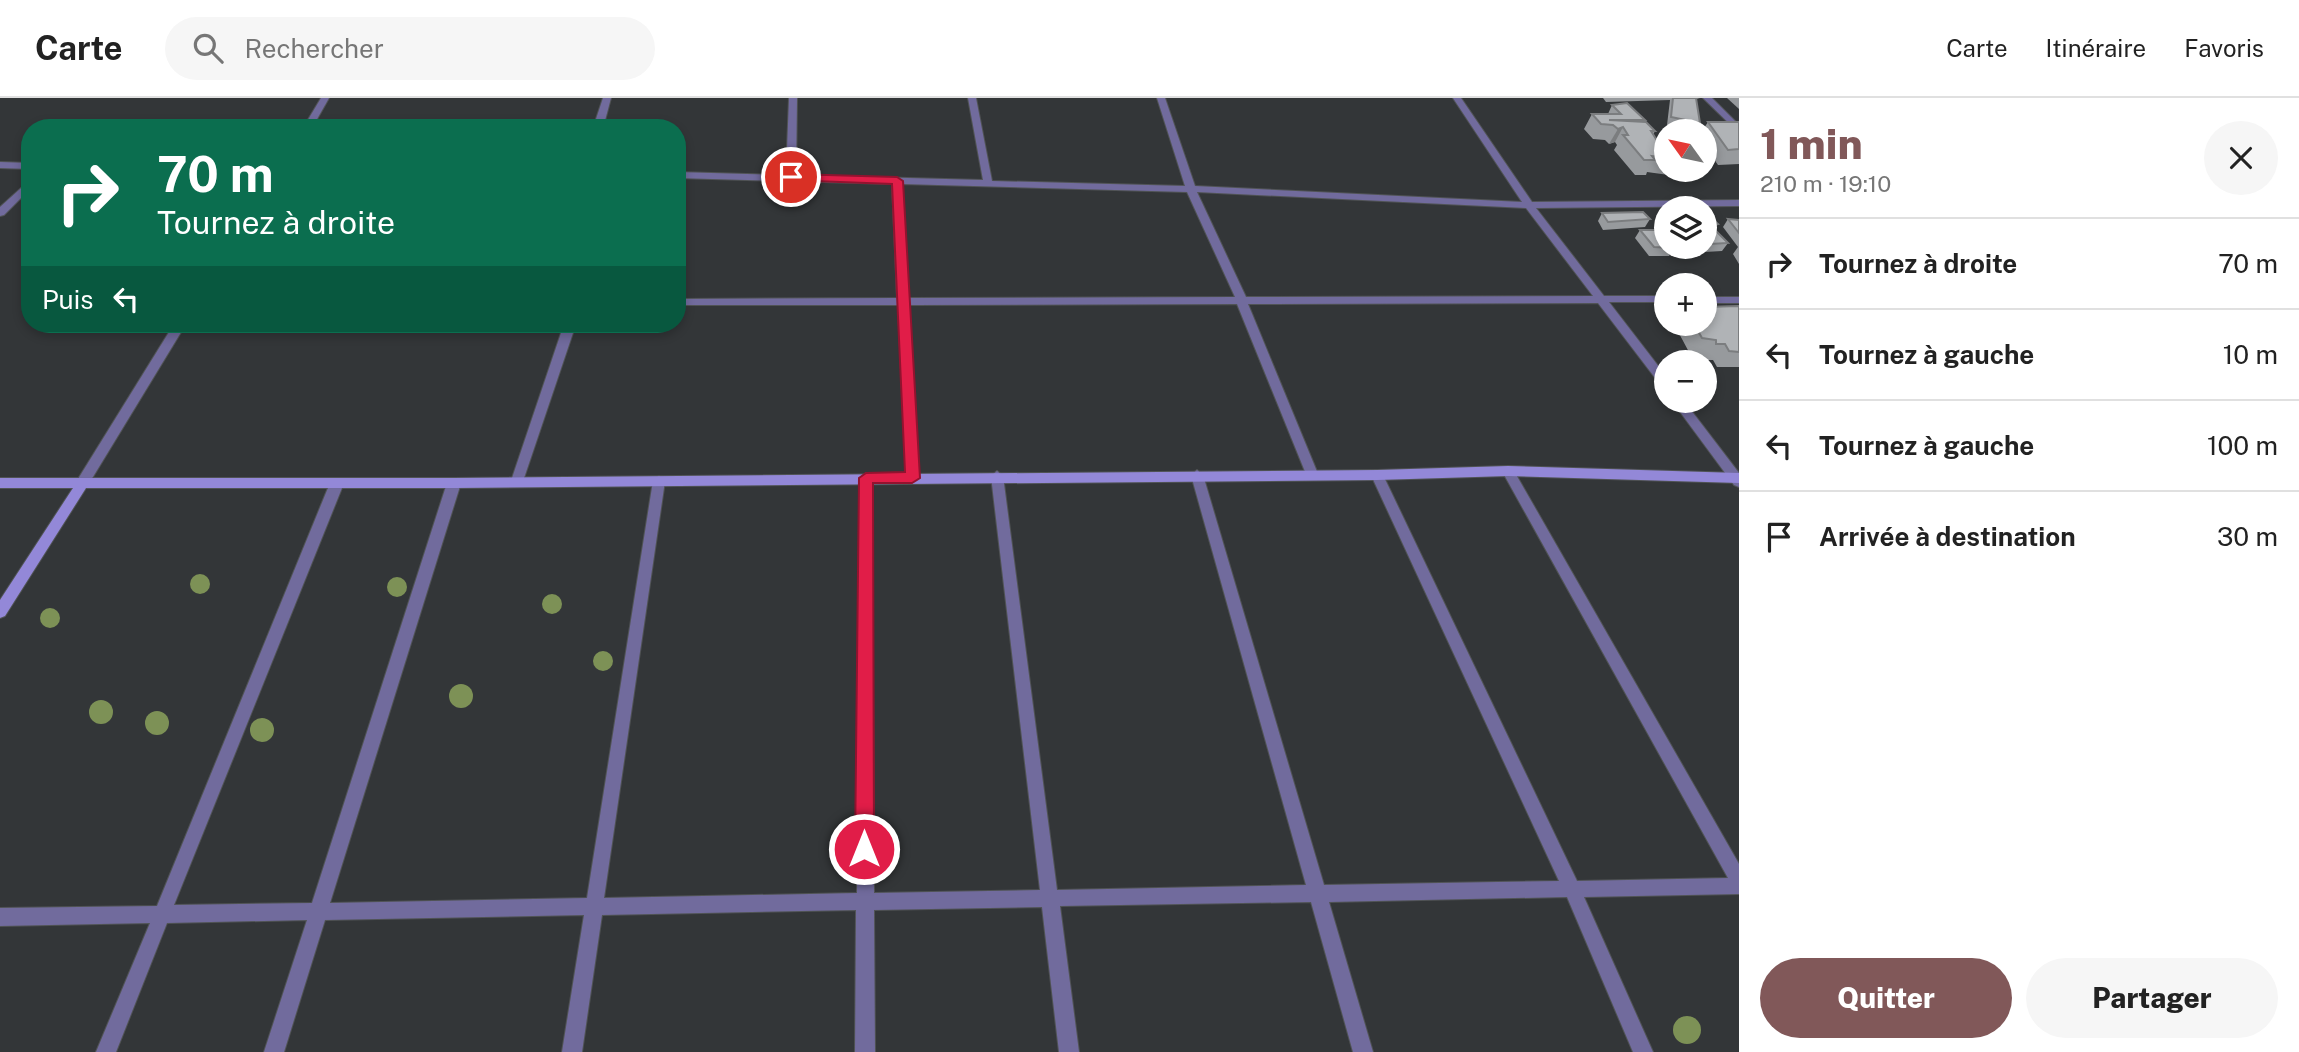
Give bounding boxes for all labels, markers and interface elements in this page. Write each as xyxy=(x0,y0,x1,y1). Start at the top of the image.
search box xyxy=(165,17,655,80)
text: Carte xyxy=(35,29,123,67)
icon: search xyxy=(189,29,227,67)
text: Rechercher xyxy=(245,33,384,64)
text: Carte xyxy=(1946,34,2008,62)
text: Itinéraire xyxy=(2046,34,2146,62)
text: Favoris xyxy=(2184,34,2264,62)
north arrow xyxy=(1654,119,1717,182)
map controls xyxy=(1654,119,1717,413)
text: 1 min xyxy=(1760,119,1863,168)
button: close xyxy=(2204,121,2278,195)
text: 70 m xyxy=(157,145,274,203)
icon: right xyxy=(42,147,133,238)
pin xyxy=(761,147,821,207)
icon: arrive xyxy=(772,158,810,196)
text: 210 m · 19:10 xyxy=(1760,170,1891,197)
button: layers xyxy=(1654,196,1717,259)
text: Tournez à droite xyxy=(157,204,395,241)
icon: right xyxy=(1760,245,1798,283)
text: Tournez à droite xyxy=(1819,248,2017,279)
text: 70 m xyxy=(2218,248,2278,279)
button: + xyxy=(1654,273,1717,336)
icon: left xyxy=(107,280,145,318)
text: Puis xyxy=(42,284,93,315)
icon: left xyxy=(1760,336,1798,374)
text: Tournez à gauche xyxy=(1819,339,2034,370)
text: 10 m xyxy=(2223,339,2278,370)
button: − xyxy=(1654,350,1717,413)
icon: left xyxy=(1760,427,1798,465)
text: Tournez à gauche xyxy=(1819,430,2034,461)
text: 100 m xyxy=(2207,430,2278,461)
icon: arrive xyxy=(1760,518,1798,556)
text: Arrivée à destination xyxy=(1819,521,2076,552)
text: 30 m xyxy=(2217,521,2278,552)
position arrow xyxy=(827,812,901,886)
button: Quitter xyxy=(1760,958,2012,1038)
button: Partager xyxy=(2026,958,2278,1038)

